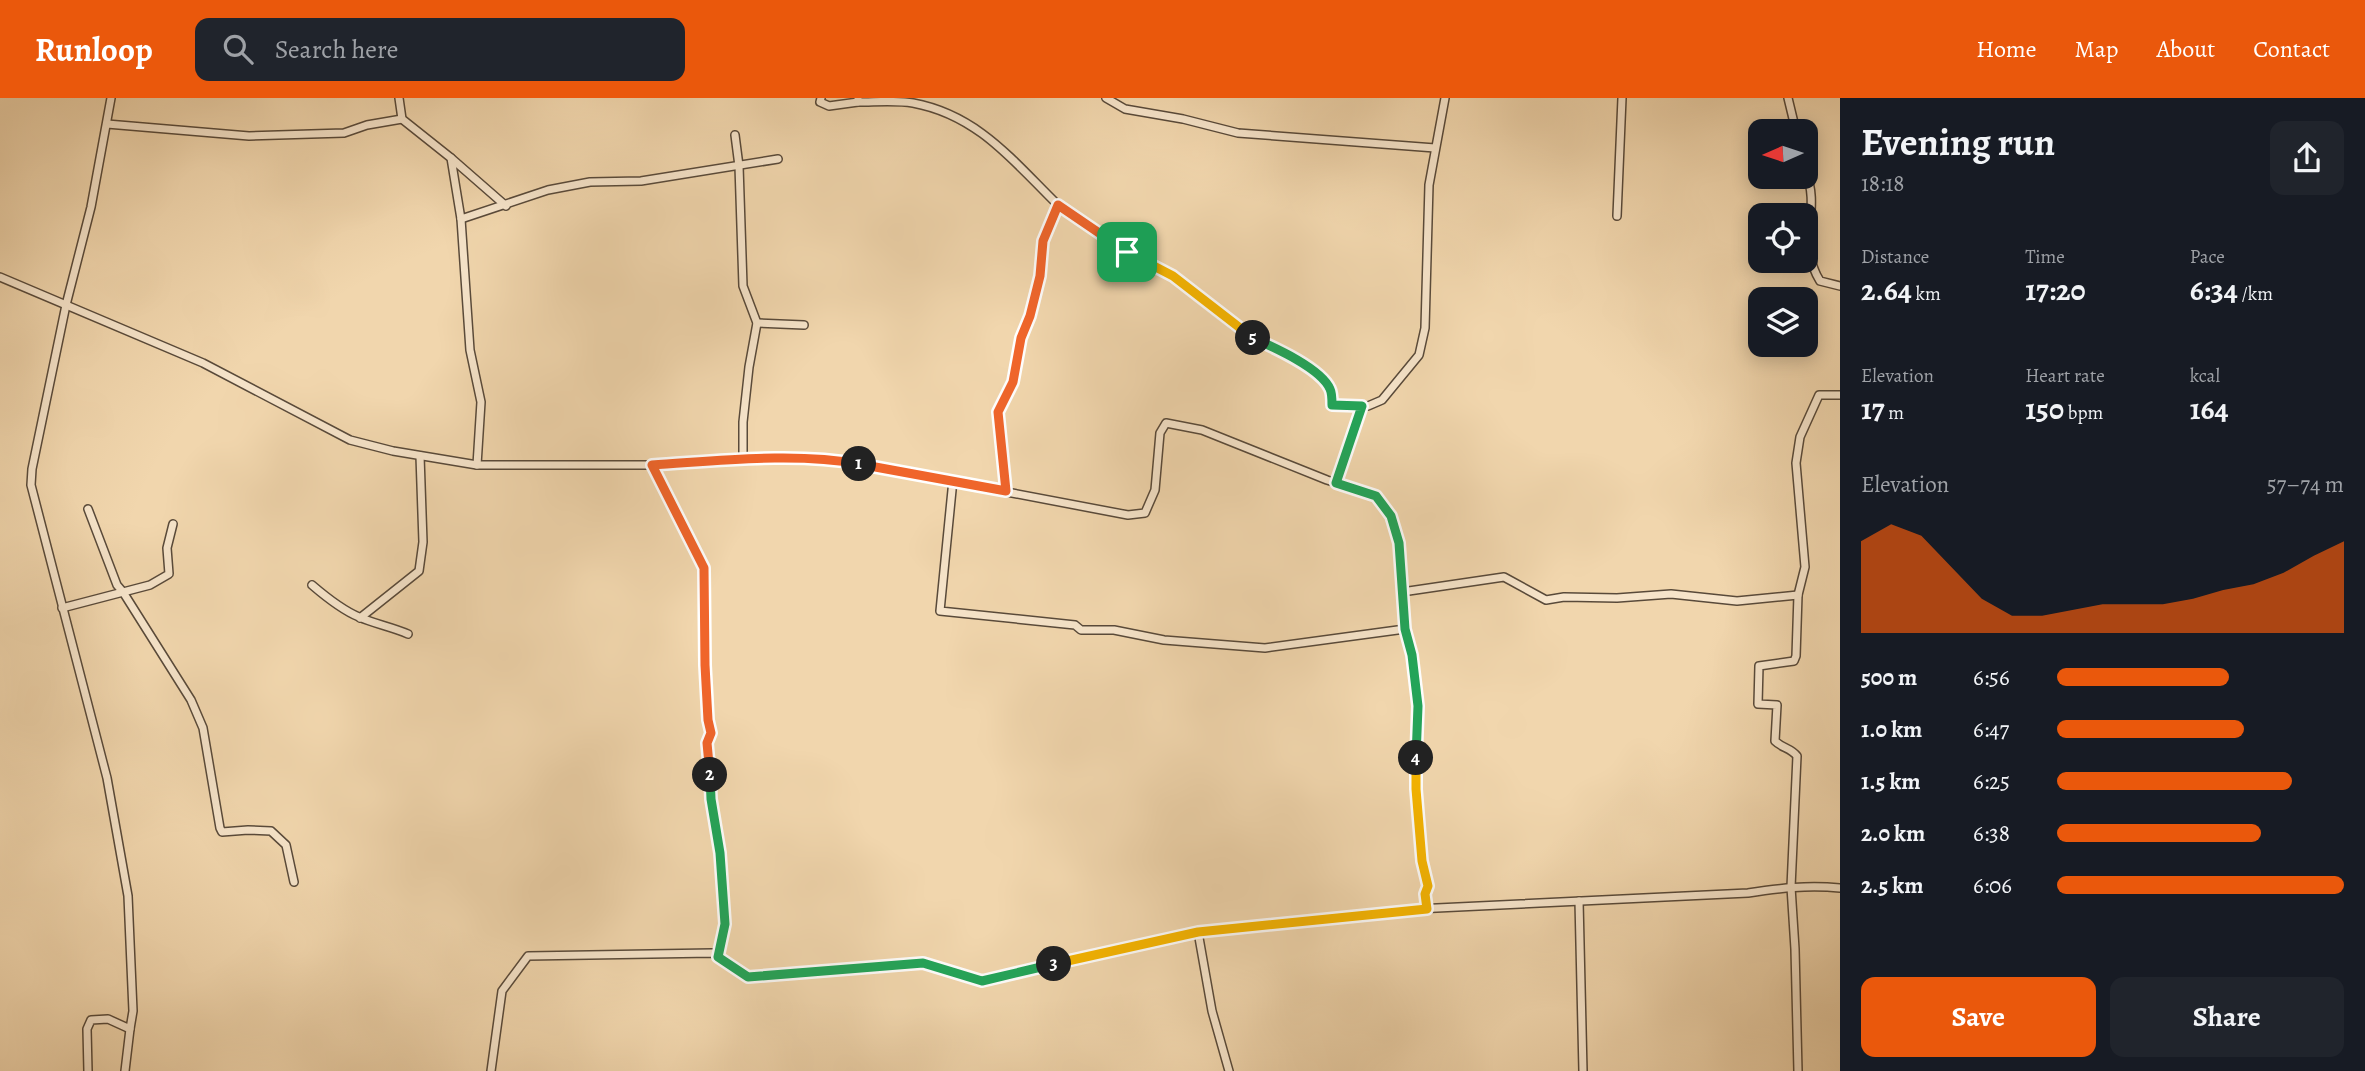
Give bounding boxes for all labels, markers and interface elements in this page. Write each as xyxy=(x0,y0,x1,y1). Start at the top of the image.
search box xyxy=(195,18,685,81)
text: Runloop xyxy=(35,27,153,72)
icon: search xyxy=(219,30,257,68)
text: Search here xyxy=(275,32,398,67)
text: Home xyxy=(1976,33,2037,65)
text: Map xyxy=(2075,33,2119,65)
text: About xyxy=(2157,33,2215,65)
text: Contact xyxy=(2253,33,2330,65)
text: Evening run xyxy=(1861,116,2055,168)
north arrow xyxy=(1748,119,1818,189)
map controls xyxy=(1748,119,1818,357)
button: share xyxy=(2270,121,2344,195)
text: 18:18 xyxy=(1861,168,1905,199)
button: locate xyxy=(1748,203,1818,273)
pin xyxy=(1097,222,1157,282)
icon: arrive xyxy=(1108,233,1146,271)
text: Distance xyxy=(1861,244,1929,270)
text: Time xyxy=(2025,244,2065,270)
text: Pace xyxy=(2190,244,2225,270)
text: 2.64 xyxy=(1861,270,1912,310)
text: 17:20 xyxy=(2025,270,2086,310)
text: 6:34 xyxy=(2190,270,2238,310)
text: km xyxy=(1912,281,1941,307)
text: /km xyxy=(2238,281,2273,307)
button: layers xyxy=(1748,287,1818,357)
pin: 5 xyxy=(1236,320,1270,356)
text: 5 xyxy=(1248,324,1257,350)
text: Elevation xyxy=(1861,363,1934,389)
text: Heart rate xyxy=(2025,363,2105,389)
text: kcal xyxy=(2190,363,2220,389)
text: 17 xyxy=(1861,389,1885,429)
text: 150 xyxy=(2025,389,2064,429)
text: 164 xyxy=(2190,389,2229,429)
text: m xyxy=(1885,400,1904,426)
text: bpm xyxy=(2064,400,2103,426)
pin: 1 xyxy=(842,446,876,482)
text: 1 xyxy=(855,450,862,476)
text: Elevation xyxy=(1861,469,1949,500)
text: 57–74 m xyxy=(2267,469,2344,500)
text: 500 m xyxy=(1861,662,1917,693)
text: 6:56 xyxy=(1973,662,2010,693)
text: 1.0 km xyxy=(1861,714,1922,745)
text: 6:47 xyxy=(1973,714,2009,745)
pin: 4 xyxy=(1398,740,1434,776)
text: 4 xyxy=(1411,744,1420,770)
pin: 2 xyxy=(692,758,728,792)
text: 2 xyxy=(705,761,714,787)
text: 1.5 km xyxy=(1861,766,1921,797)
text: 6:25 xyxy=(1973,766,2010,797)
text: 2.0 km xyxy=(1861,818,1925,849)
text: 6:38 xyxy=(1973,818,2010,849)
text: 2.5 km xyxy=(1861,870,1923,901)
text: 6:06 xyxy=(1973,870,2012,901)
pin: 3 xyxy=(1036,946,1072,982)
text: 3 xyxy=(1049,950,1058,976)
button: Save xyxy=(1861,977,2096,1057)
button: Share xyxy=(2110,977,2344,1057)

